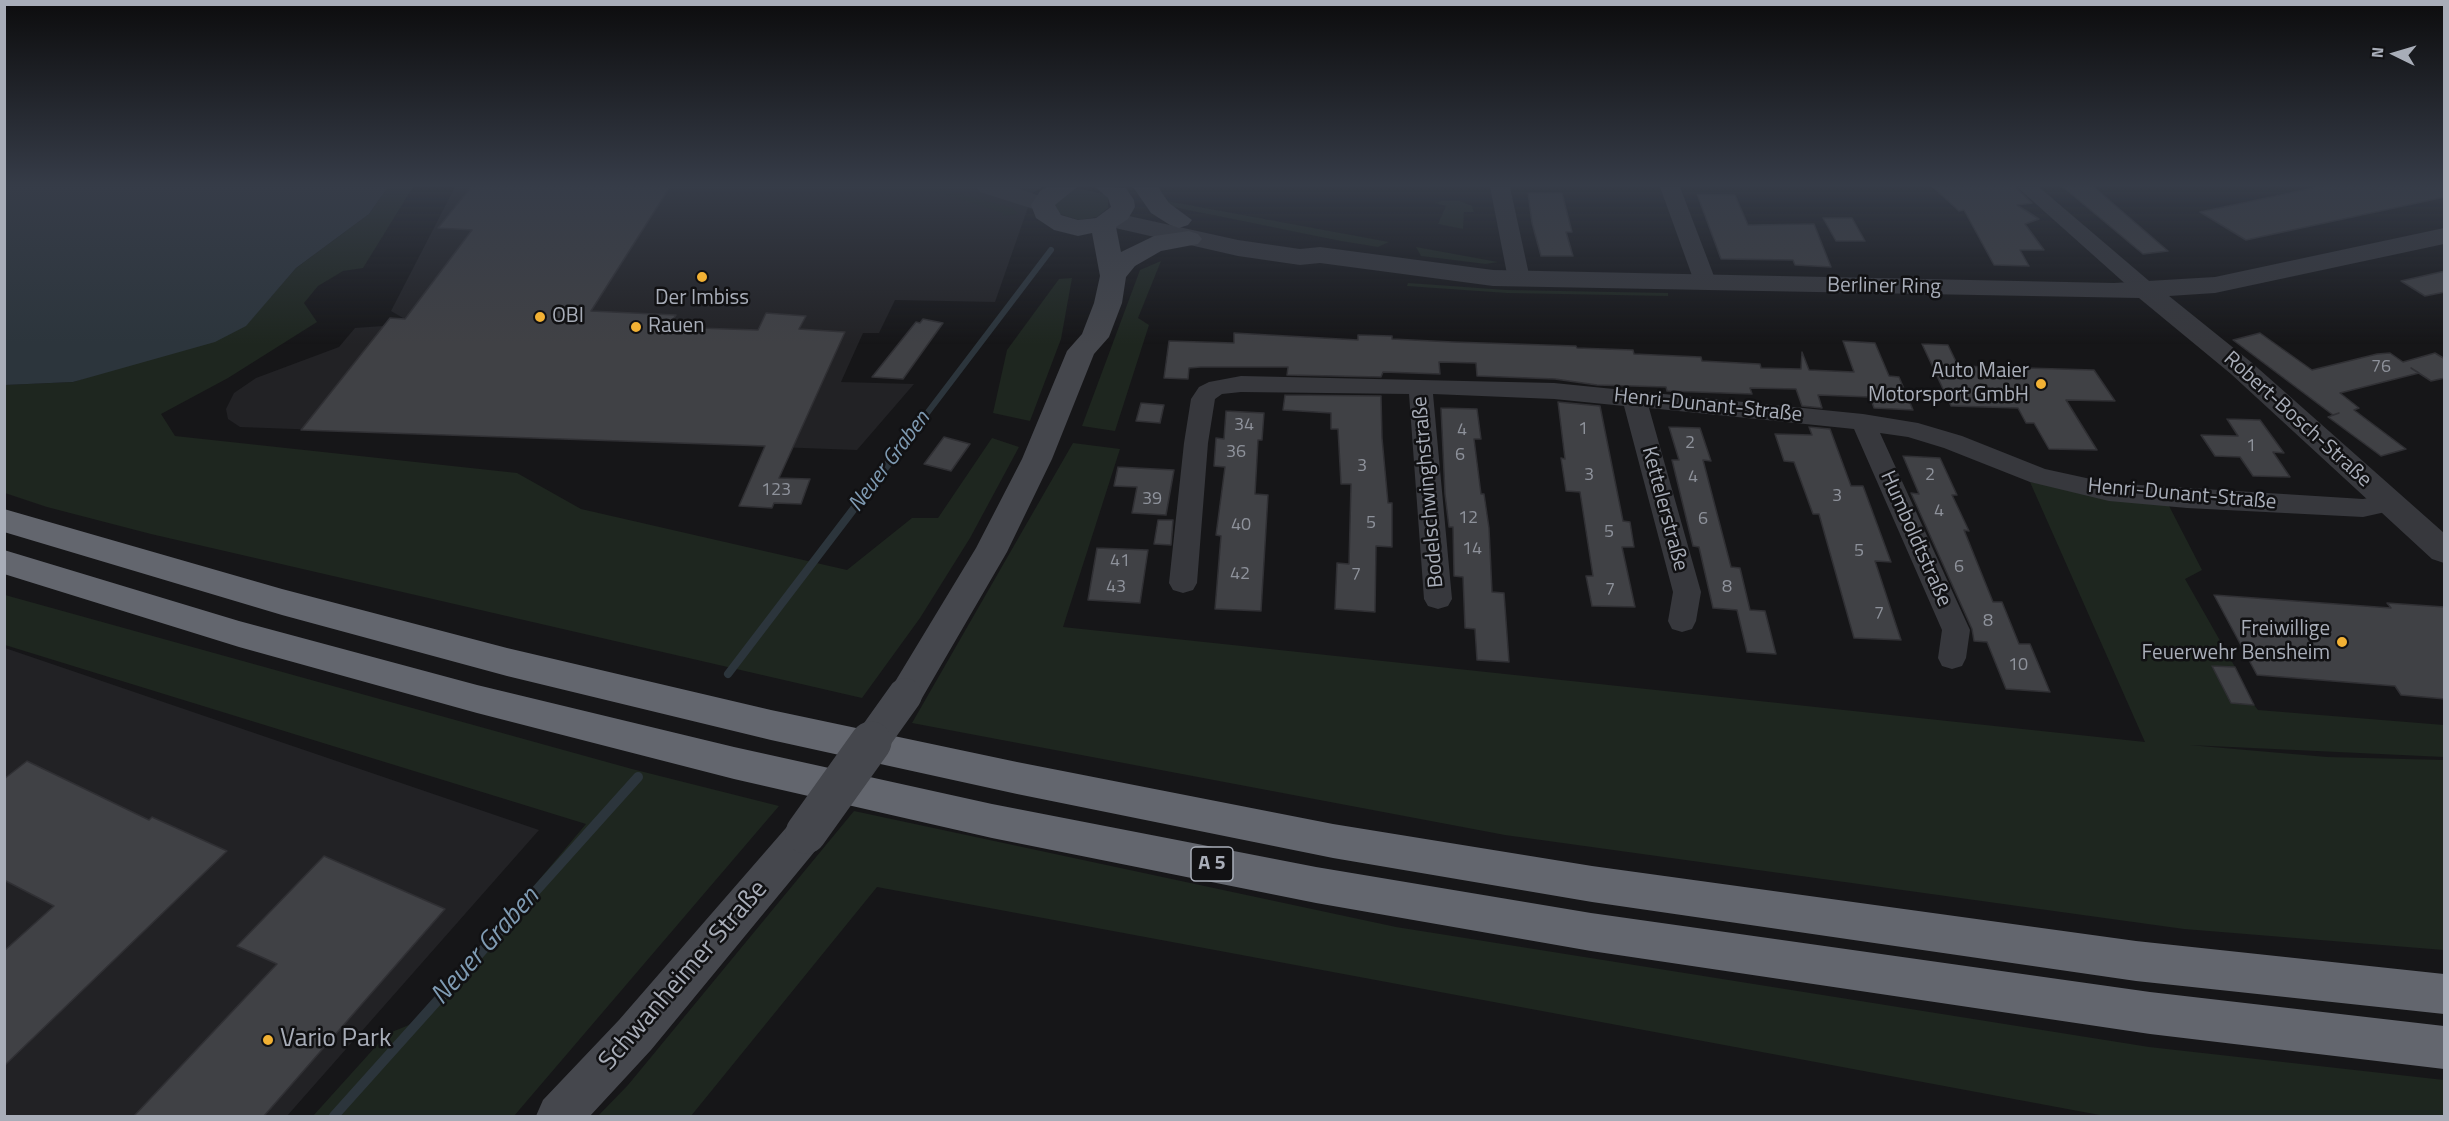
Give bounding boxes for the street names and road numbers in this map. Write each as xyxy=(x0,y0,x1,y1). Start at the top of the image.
street label: Berliner Ring xyxy=(1827,273,1941,301)
street label: Robert-Bosch-Straße xyxy=(2218,347,2376,493)
street label: Henri-Dunant-Straße xyxy=(1613,384,1803,428)
street label: Bodelschwinghstraße xyxy=(1408,395,1450,589)
street label: Kettelerstraße xyxy=(1635,444,1693,574)
street label: Humboldtstraße xyxy=(1874,467,1956,611)
street label: Henri-Dunant-Straße xyxy=(2087,474,2277,516)
road number: A 5 xyxy=(1191,847,1233,881)
street label: Schwanheimer Straße xyxy=(593,875,775,1077)

